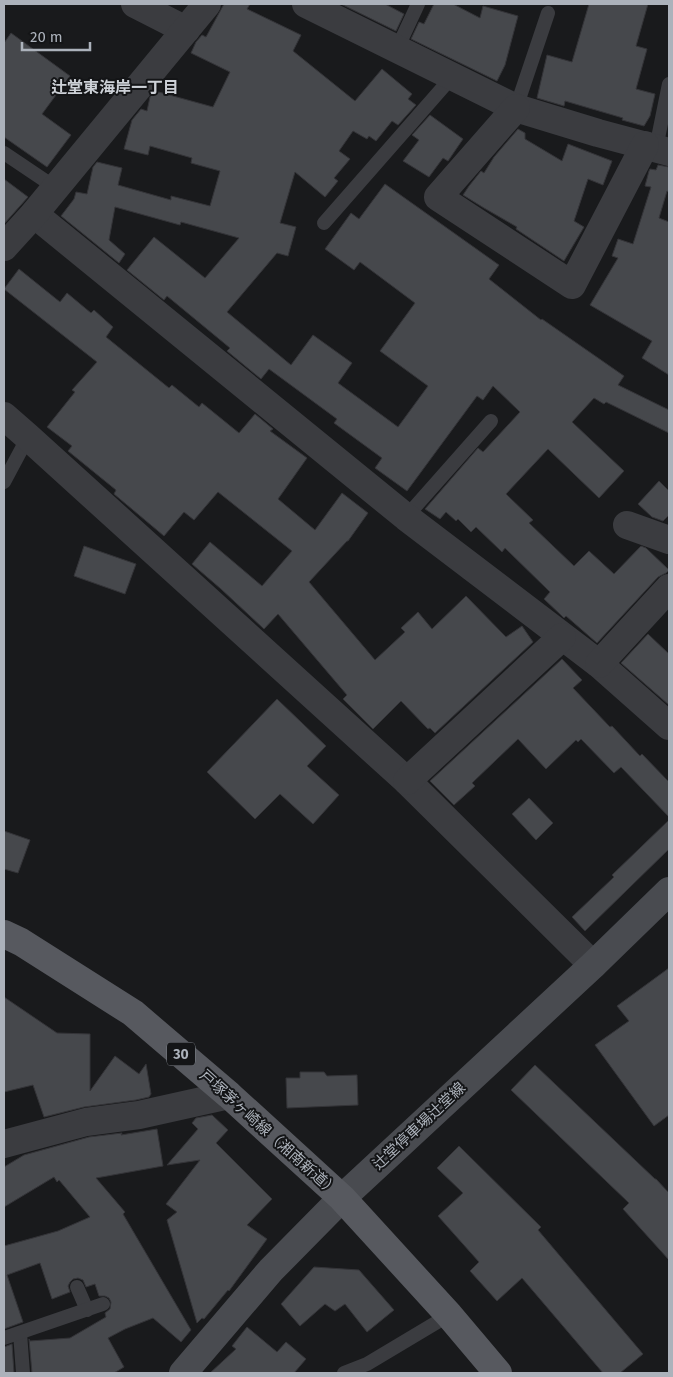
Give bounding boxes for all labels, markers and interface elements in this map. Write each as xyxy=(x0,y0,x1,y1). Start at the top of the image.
scale bar xyxy=(22,20,90,52)
text: 20 m xyxy=(30,28,63,46)
district label: 辻堂東海岸一丁目 xyxy=(51,78,179,97)
road number: 30 xyxy=(167,1042,195,1066)
street label: 戸塚茅ヶ崎線（湘南新道） xyxy=(196,1066,342,1200)
street label: 辻堂停車場辻堂線 xyxy=(369,1078,469,1174)

